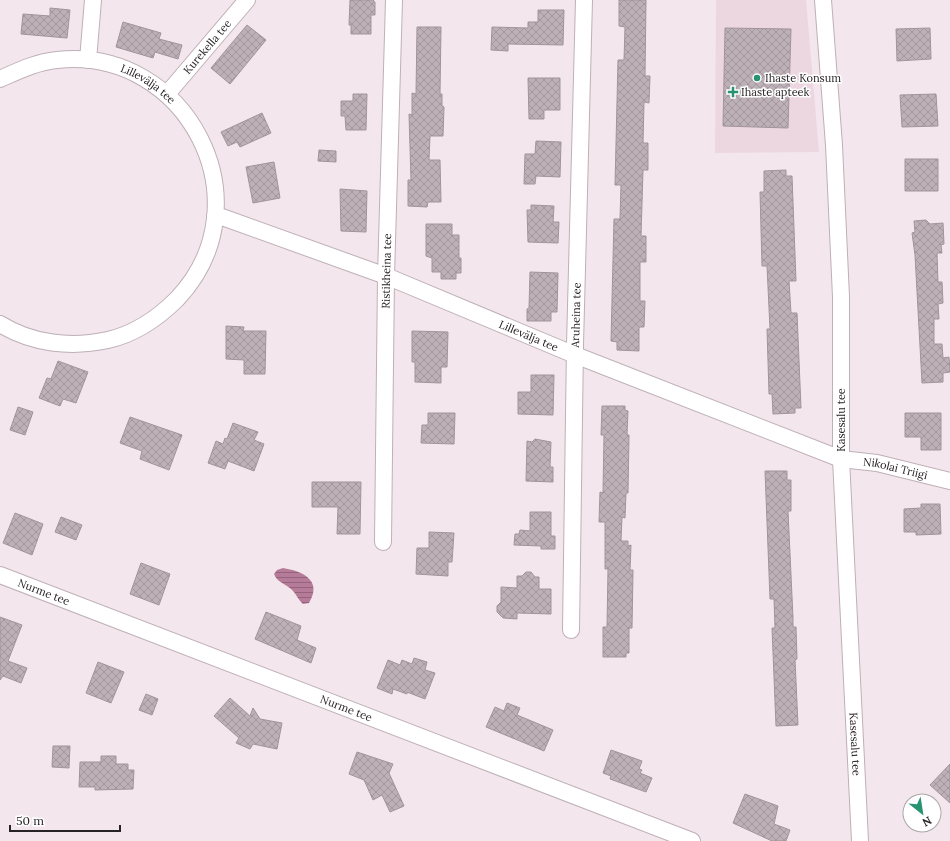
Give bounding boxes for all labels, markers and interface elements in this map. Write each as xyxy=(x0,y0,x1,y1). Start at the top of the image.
street label: Kurekella tee xyxy=(180,17,234,77)
street label: Lillevälja tee xyxy=(119,61,179,107)
place label: Ihaste Konsum xyxy=(765,71,841,85)
marker: Ihaste Konsum xyxy=(752,73,762,83)
place label: Ihaste apteek xyxy=(741,85,810,99)
marker: Ihaste apteek xyxy=(728,87,738,97)
street label: Ristikheina tee xyxy=(379,233,394,309)
street label: Aruheina tee xyxy=(568,282,584,349)
street label: Lillevälja tee xyxy=(497,317,561,354)
street label: Kasesalu tee xyxy=(834,388,848,452)
street label: Nikolai Triigi xyxy=(862,455,929,482)
street label: Nurme tee xyxy=(16,576,72,608)
street label: Nurme tee xyxy=(318,692,374,724)
street label: Kasesalu tee xyxy=(847,712,864,776)
north arrow xyxy=(902,793,942,833)
scale bar xyxy=(10,807,120,833)
text: 50 m xyxy=(16,813,44,828)
text: N xyxy=(919,813,934,830)

